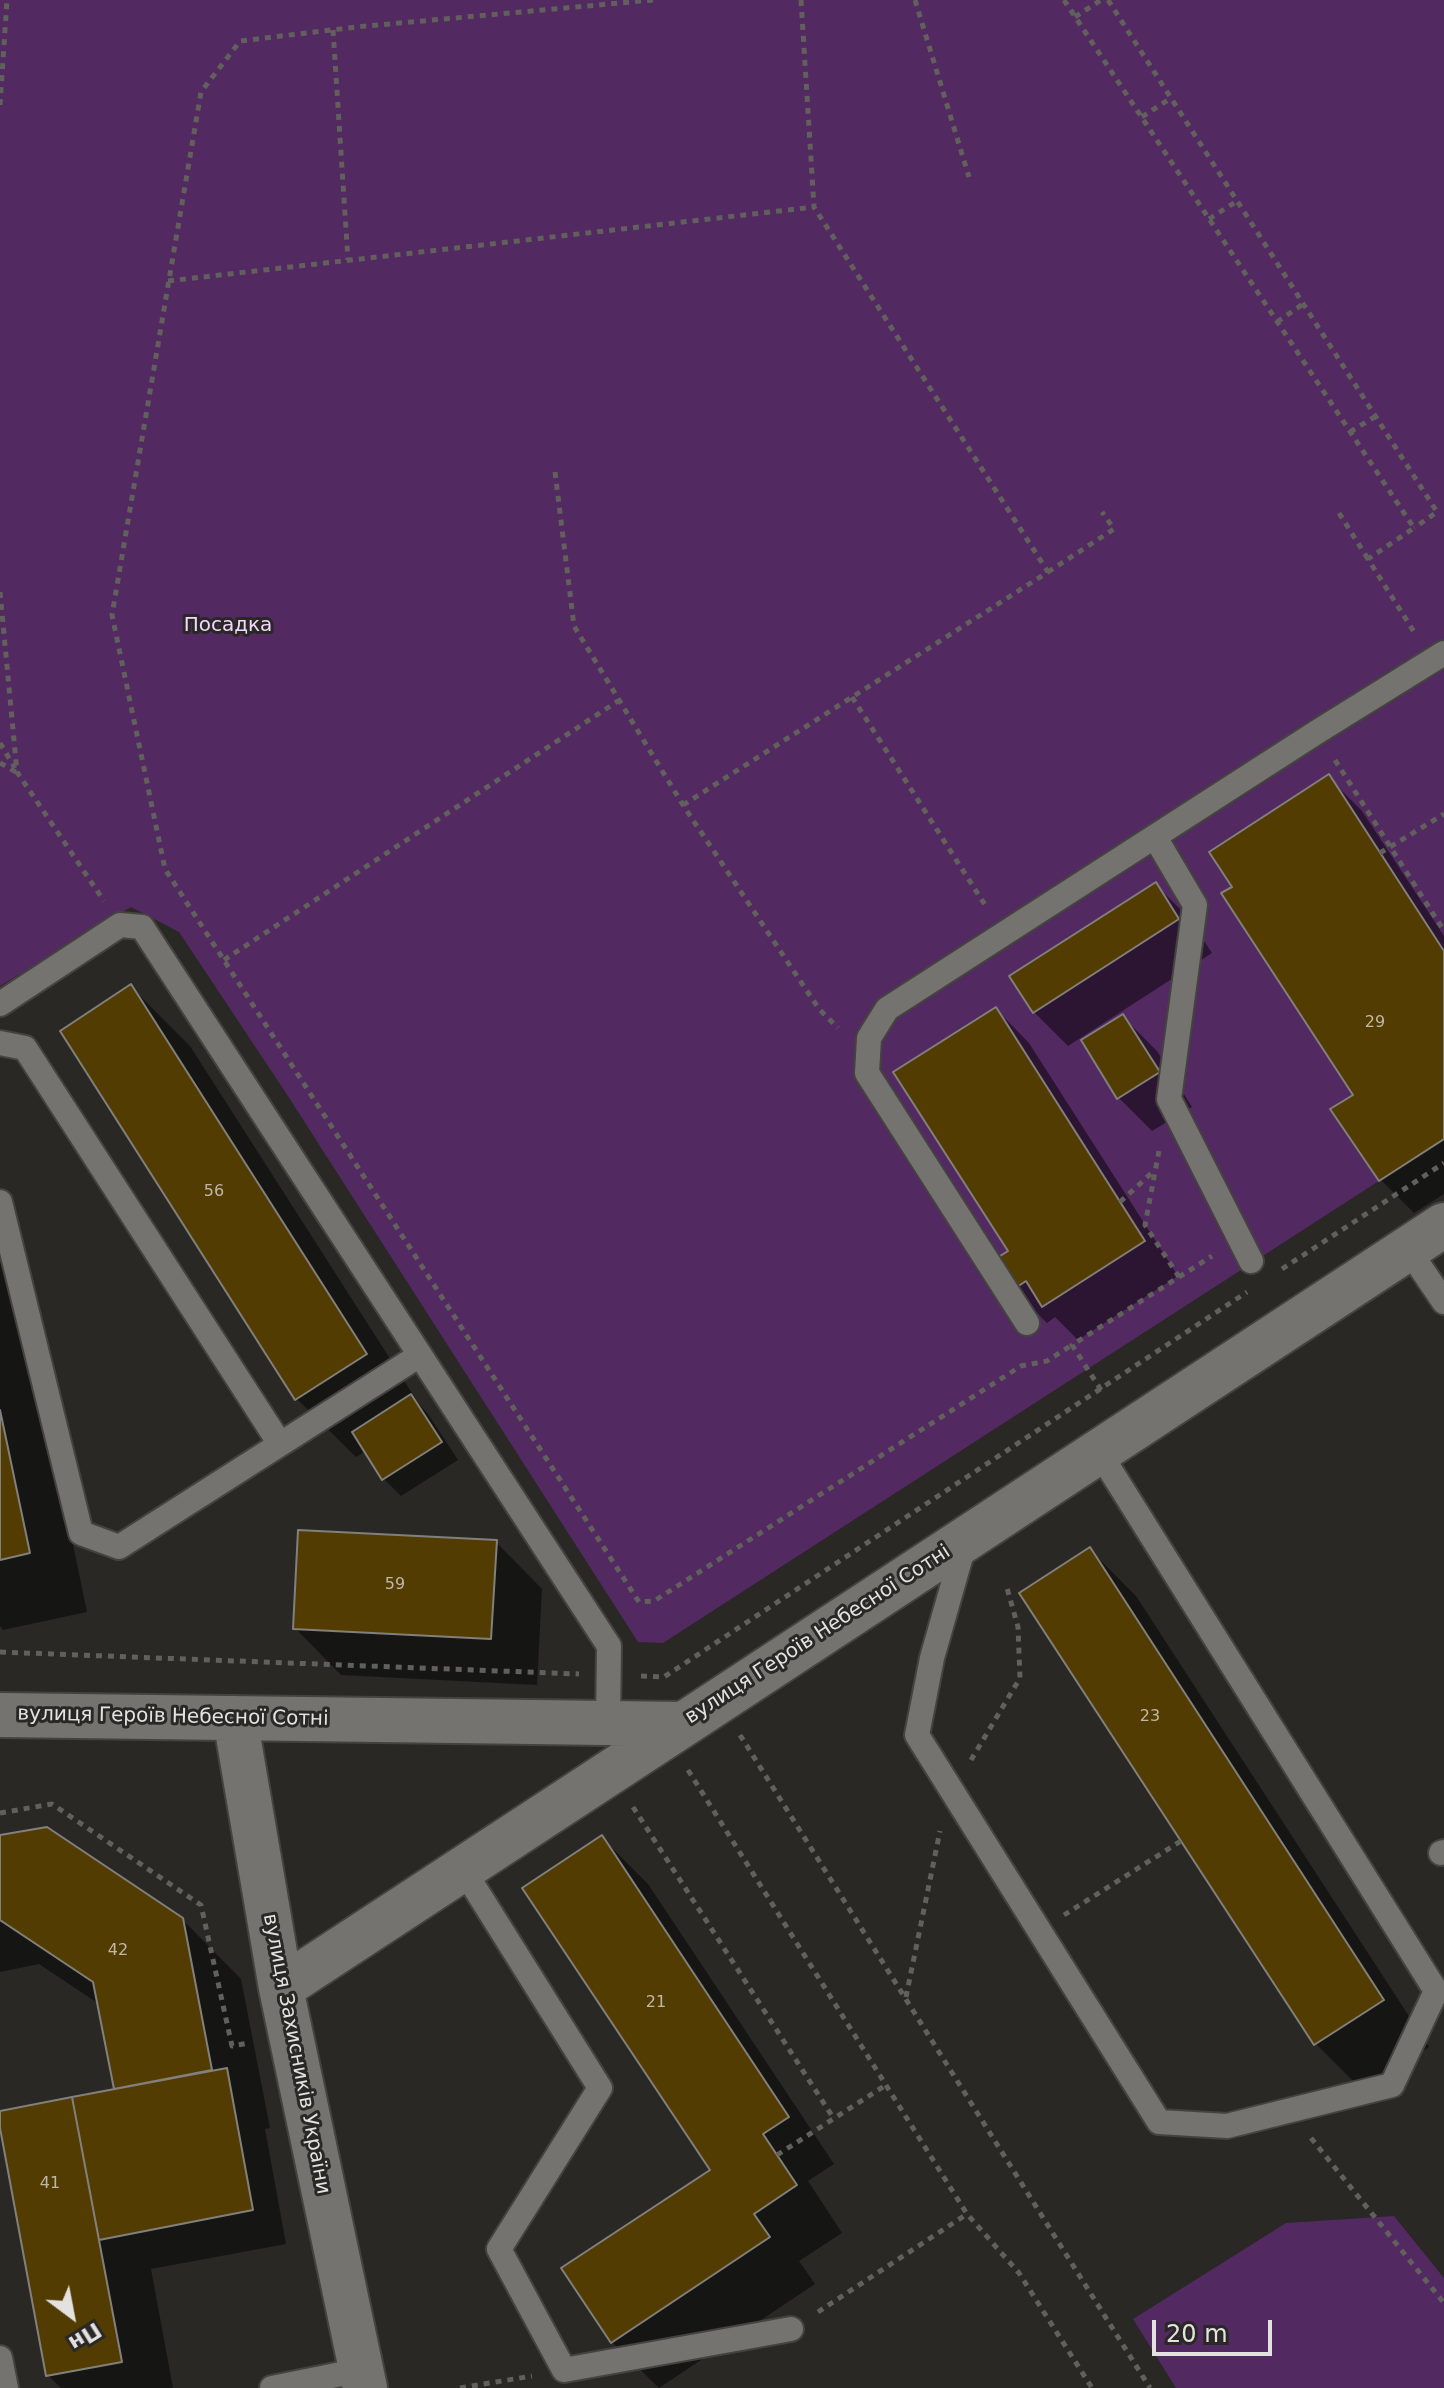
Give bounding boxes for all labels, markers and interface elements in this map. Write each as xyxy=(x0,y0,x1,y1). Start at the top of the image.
park label: Посадка xyxy=(184,614,272,638)
house number: 29 xyxy=(1365,1013,1385,1033)
house number: 56 xyxy=(204,1182,224,1202)
street label: вулиця Героїв Небесної Сотні xyxy=(681,1540,955,1730)
house number: 59 xyxy=(385,1575,405,1595)
street label: вулиця Героїв Небесної Сотні xyxy=(17,1702,329,1732)
house number: 23 xyxy=(1140,1707,1160,1727)
street label: вулиця Захисників України xyxy=(257,1912,335,2196)
house number: 42 xyxy=(108,1941,128,1961)
house number: 21 xyxy=(646,1993,666,2013)
house number: 41 xyxy=(40,2174,60,2194)
north arrow xyxy=(32,2276,112,2356)
scale bar xyxy=(1156,2304,1276,2354)
text: Пн xyxy=(64,2317,106,2356)
text: 20 m xyxy=(1166,2320,1228,2348)

